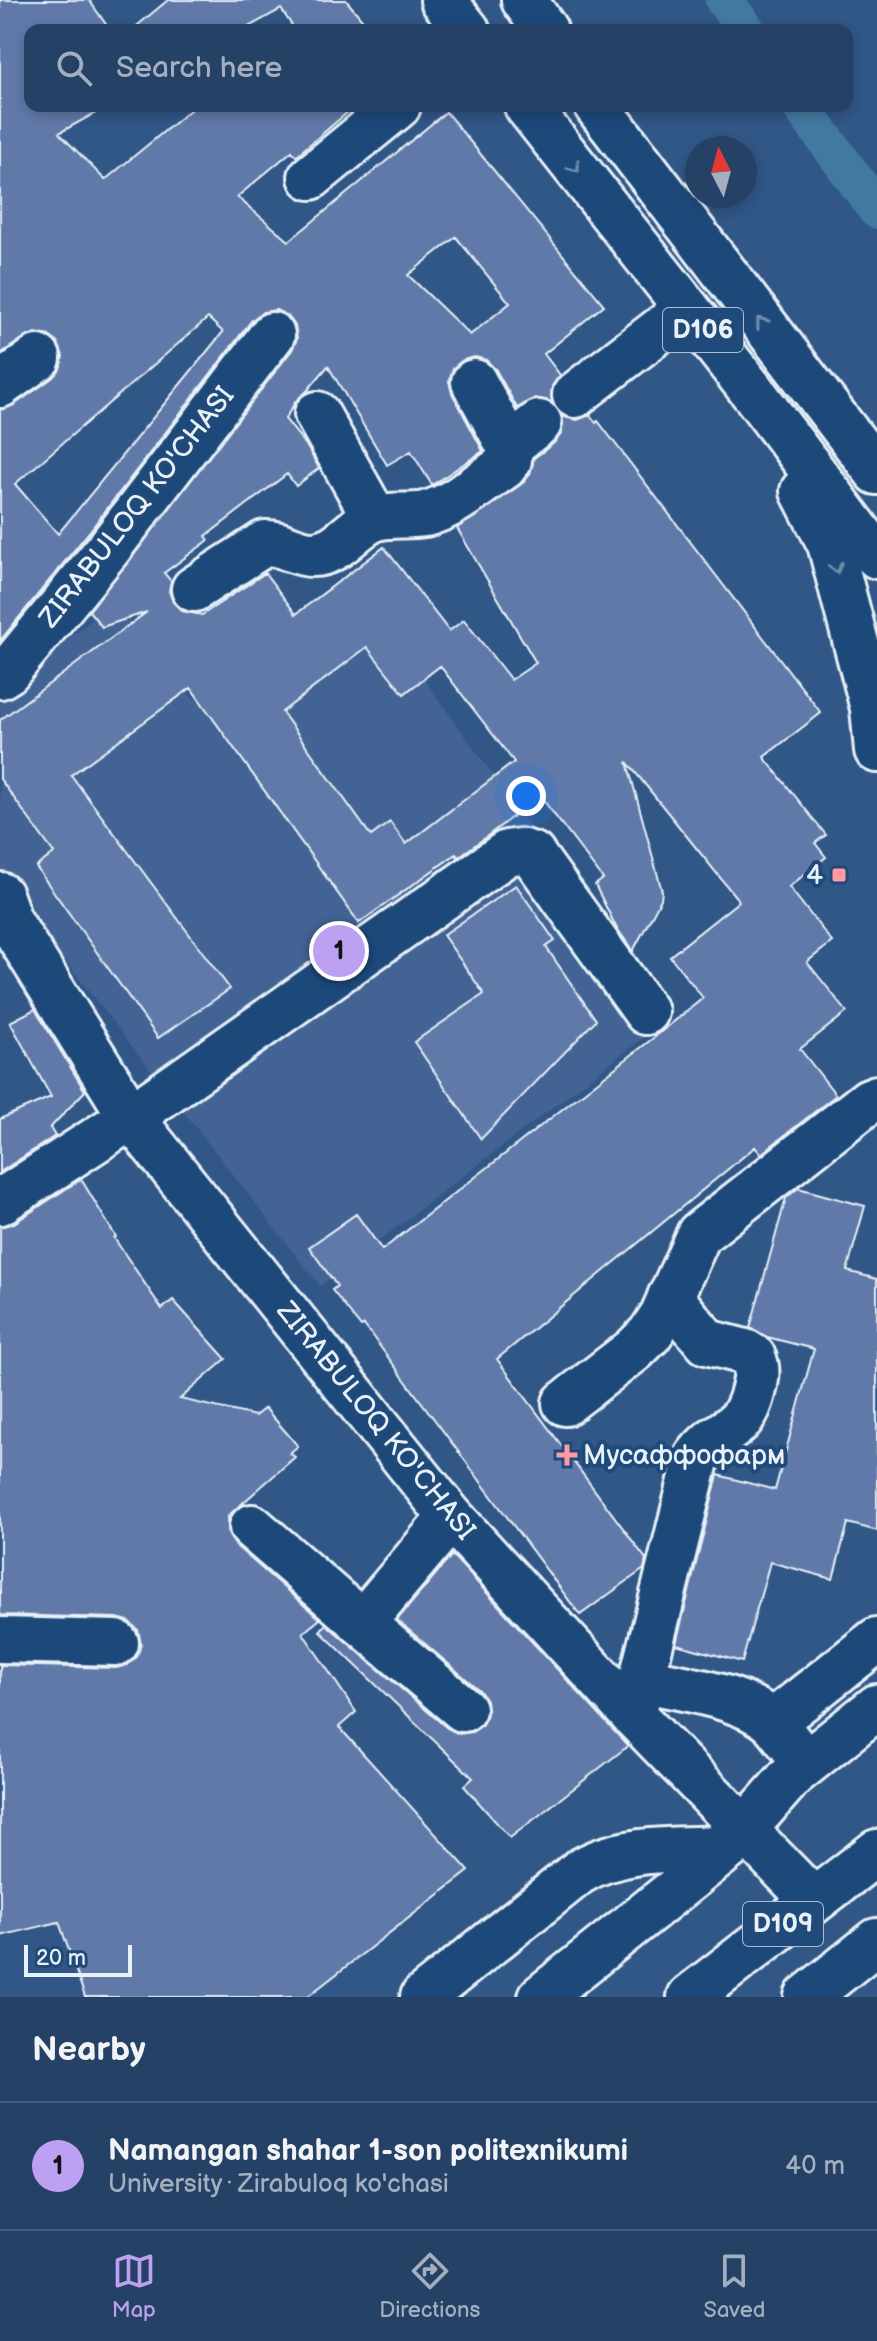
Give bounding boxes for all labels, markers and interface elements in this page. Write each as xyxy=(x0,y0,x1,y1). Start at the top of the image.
search box xyxy=(24,24,853,112)
icon: search xyxy=(52,46,96,90)
text: Search here xyxy=(116,50,282,86)
north arrow xyxy=(685,136,757,208)
one-way arrow xyxy=(565,158,580,172)
road number: D106 xyxy=(663,308,743,352)
one-way arrow xyxy=(756,316,770,330)
street label: ZIRABULOQ KO'CHASI xyxy=(32,380,241,635)
one-way arrow xyxy=(827,560,844,574)
your location xyxy=(506,776,546,816)
place label: 4 xyxy=(806,859,823,892)
marker: 4 xyxy=(830,866,848,884)
pin: 1 xyxy=(313,921,365,981)
street label: ZIRABULOQ KO'CHASI xyxy=(269,1295,482,1547)
place label: Мусаффофарм xyxy=(583,1439,785,1472)
marker: Мусаффофарм xyxy=(558,1446,576,1464)
road number: D109 xyxy=(743,1902,823,1946)
scale bar xyxy=(24,1941,132,1977)
text: 20 m xyxy=(36,1945,86,1972)
text: Nearby xyxy=(32,2029,146,2070)
text: Namangan shahar 1-son politexnikumi xyxy=(108,2133,628,2169)
text: 1 xyxy=(53,2151,63,2182)
text: 40 m xyxy=(785,2151,845,2182)
text: University · Zirabuloq ko'chasi xyxy=(108,2169,449,2200)
tab: Map xyxy=(112,2249,156,2324)
tab: Directions xyxy=(379,2249,480,2324)
tab: Saved xyxy=(704,2249,765,2324)

